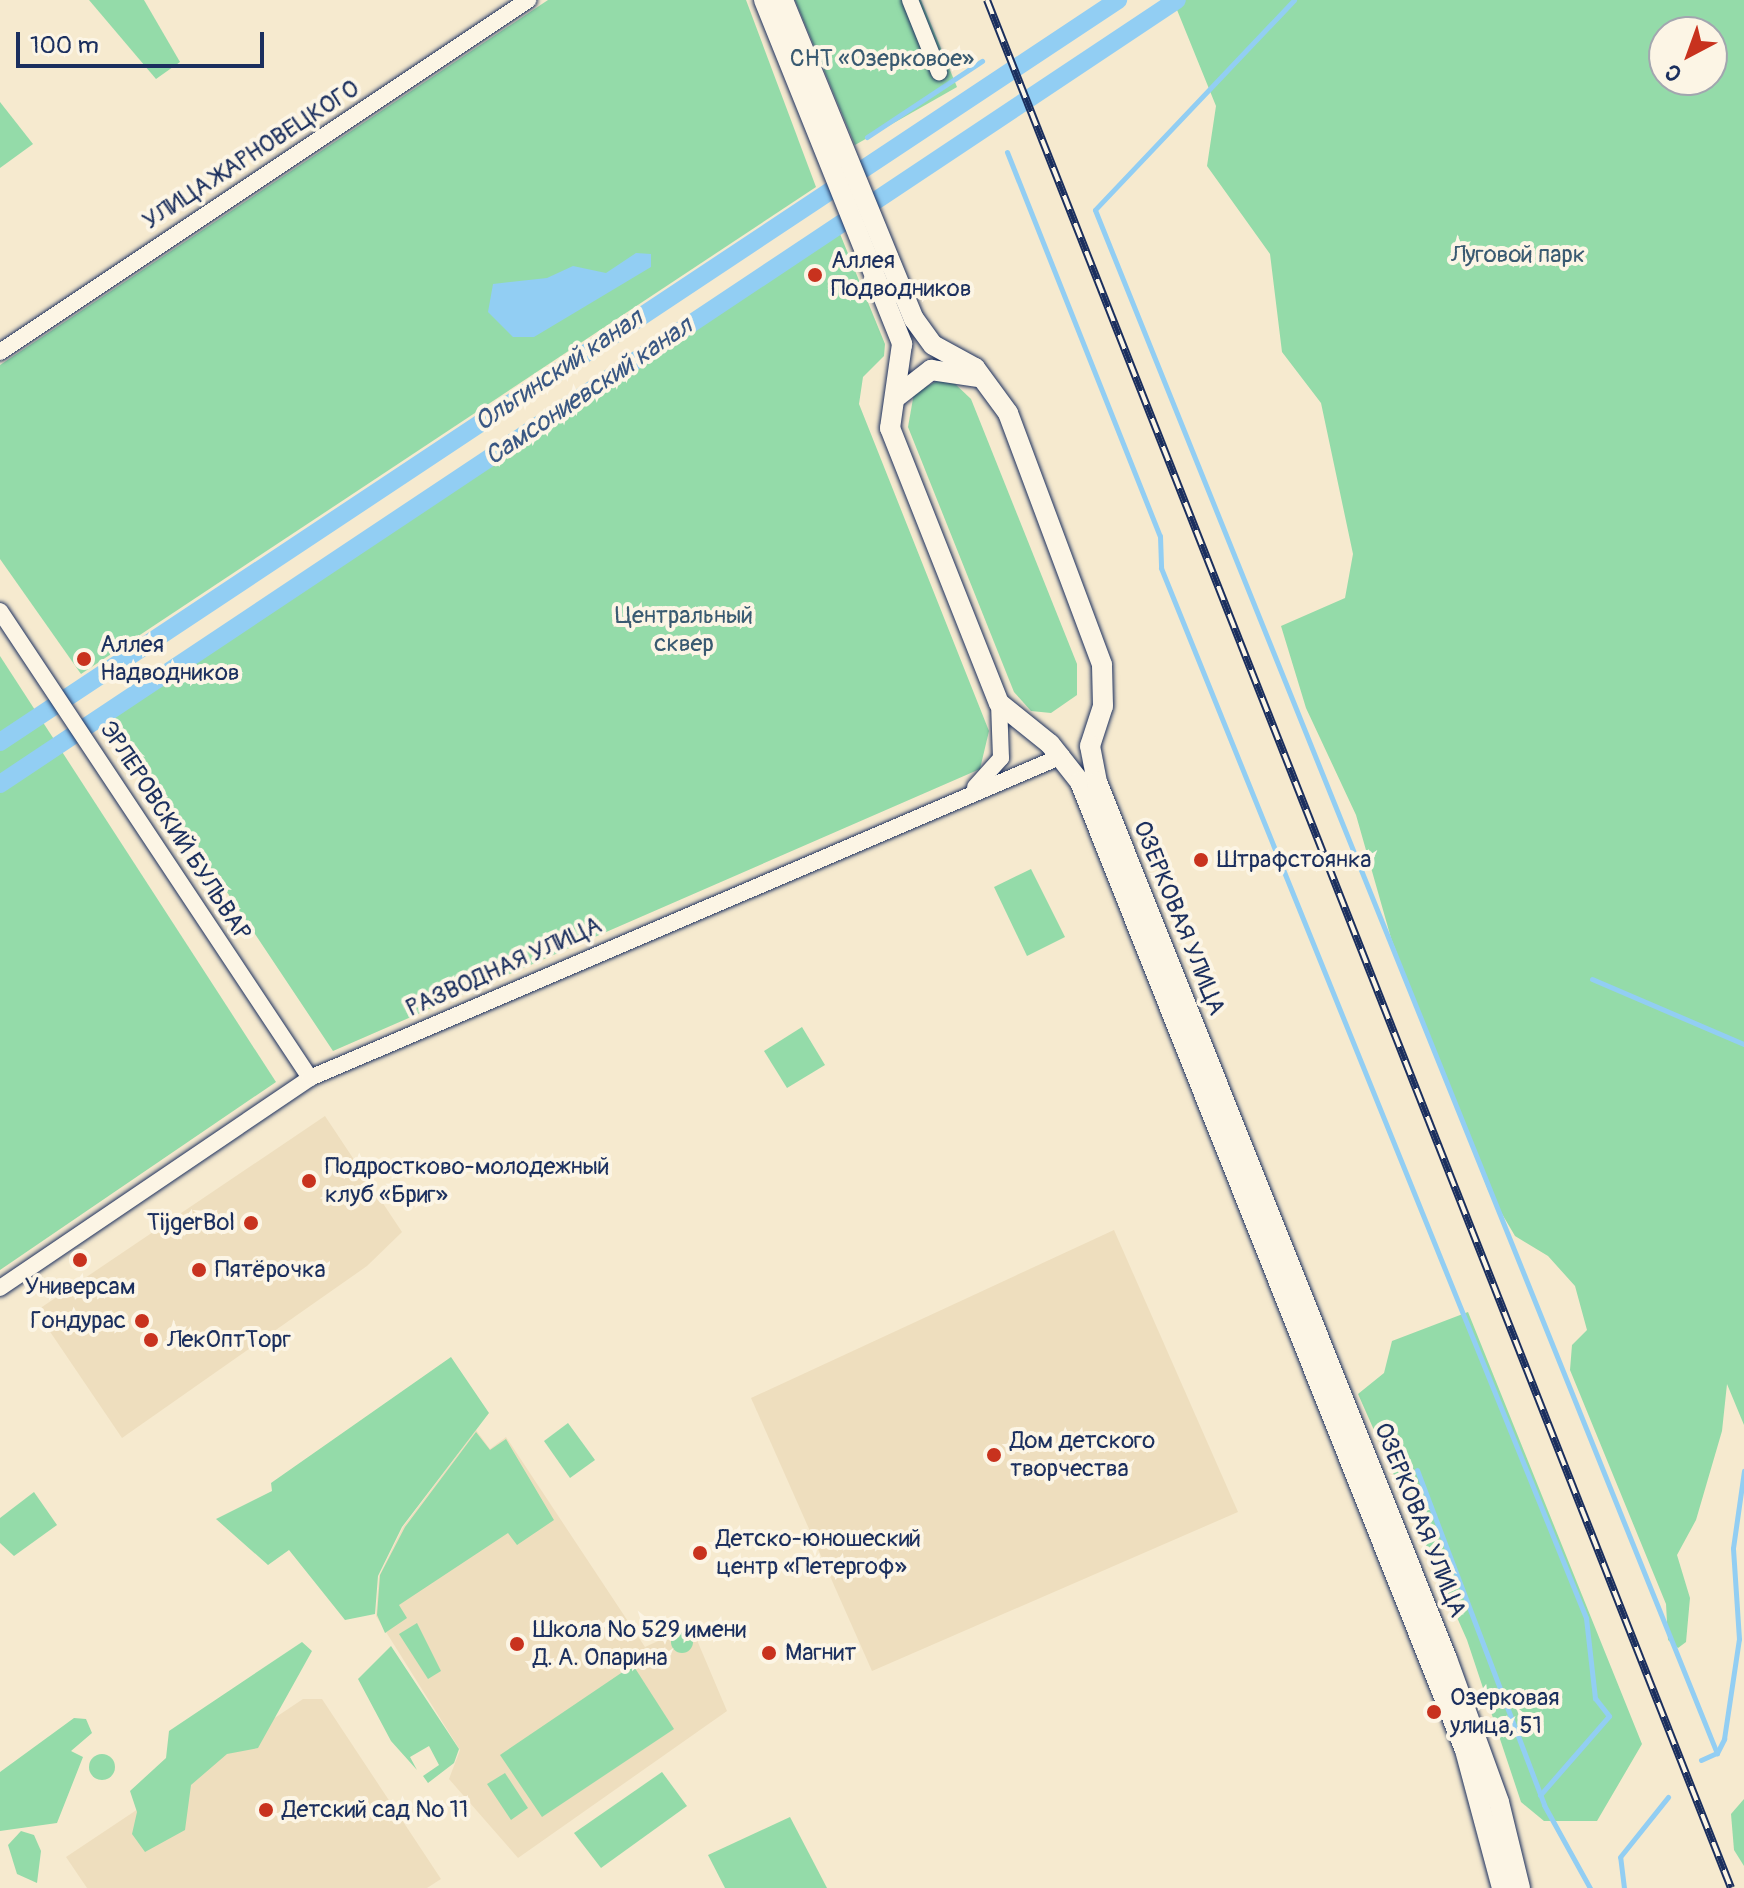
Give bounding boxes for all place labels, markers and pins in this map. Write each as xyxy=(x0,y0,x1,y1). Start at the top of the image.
place label: Аллея Подводников xyxy=(831,247,972,303)
marker: Аллея Подводников xyxy=(806,266,824,284)
place label: Аллея Надводников xyxy=(100,631,240,687)
marker: Аллея Надводников xyxy=(75,650,93,668)
place label: Штрафстоянка xyxy=(1217,846,1372,874)
marker: Штрафстоянка xyxy=(1192,851,1210,869)
place label: Подростково-молодежный клуб «Бриг» xyxy=(325,1153,610,1209)
marker: Подростково-молодежный клуб «Бриг» xyxy=(300,1172,318,1190)
place label: TijgerBol xyxy=(147,1209,235,1237)
marker: TijgerBol xyxy=(242,1214,260,1232)
marker: Универсам xyxy=(71,1251,89,1269)
place label: Пятёрочка xyxy=(215,1256,326,1284)
marker: Пятёрочка xyxy=(190,1261,208,1279)
place label: Универсам xyxy=(24,1273,136,1301)
place label: Гондурас xyxy=(30,1307,126,1335)
marker: Гондурас xyxy=(133,1312,151,1330)
place label: ЛекОптТорг xyxy=(167,1326,291,1354)
marker: ЛекОптТорг xyxy=(142,1331,160,1349)
place label: Дом детского творчества xyxy=(1010,1427,1155,1483)
marker: Дом детского творчества xyxy=(985,1446,1003,1464)
place label: Детско-юношеский центр «Петергоф» xyxy=(716,1525,921,1581)
marker: Детско-юношеский центр «Петергоф» xyxy=(691,1544,709,1562)
place label: Школа № 529 имени Д. А. Опарина xyxy=(533,1616,746,1672)
marker: Школа № 529 имени Д. А. Опарина xyxy=(508,1635,526,1653)
place label: Магнит xyxy=(785,1639,856,1667)
marker: Магнит xyxy=(760,1644,778,1662)
place label: Озерковая улица, 51 xyxy=(1450,1684,1559,1740)
marker: Озерковая улица, 51 xyxy=(1425,1703,1443,1721)
place label: Детский сад № 11 xyxy=(282,1796,468,1824)
marker: Детский сад № 11 xyxy=(257,1801,275,1819)

